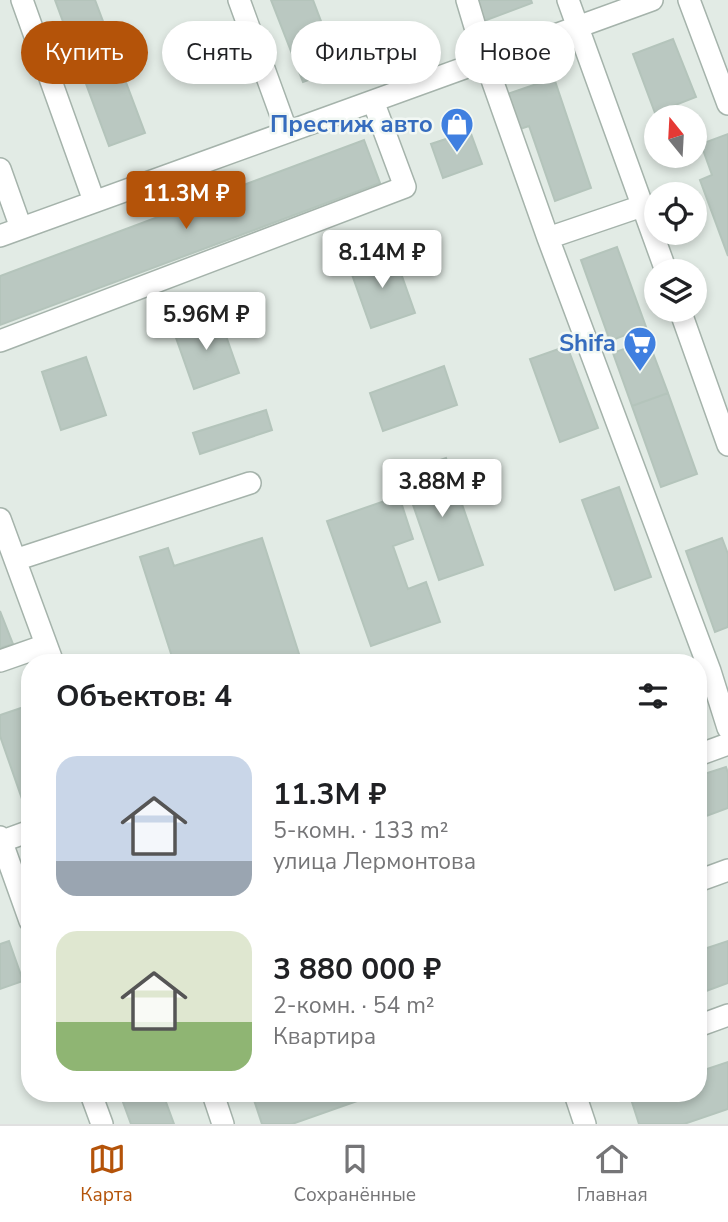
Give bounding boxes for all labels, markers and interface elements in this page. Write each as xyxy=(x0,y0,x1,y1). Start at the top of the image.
chip: Купить xyxy=(21,21,148,84)
chip: Снять xyxy=(162,21,277,84)
chip: Фильтры xyxy=(291,21,441,84)
chip: Новое xyxy=(455,21,575,84)
shop icon: Престиж авто xyxy=(438,105,476,154)
north arrow xyxy=(644,105,707,168)
map controls xyxy=(644,105,707,322)
place label: Престиж авто xyxy=(270,108,433,140)
pin: 11.3M ₽ xyxy=(121,172,251,231)
text: 11.3M ₽ xyxy=(142,178,230,209)
button: locate xyxy=(644,182,707,245)
pin: 8.14M ₽ xyxy=(317,230,447,290)
text: 8.14M ₽ xyxy=(338,237,426,268)
button: layers xyxy=(644,259,707,322)
pin: 5.96M ₽ xyxy=(141,292,271,352)
text: 5.96M ₽ xyxy=(162,299,250,330)
supermarket icon: Shifa xyxy=(621,324,659,373)
place label: Shifa xyxy=(559,327,616,359)
pin: 3.88M ₽ xyxy=(377,460,507,519)
text: 3.88M ₽ xyxy=(398,466,486,497)
text: Объектов: 4 xyxy=(56,676,232,717)
icon: filters xyxy=(634,677,672,715)
text: 11.3M ₽ xyxy=(273,774,387,815)
icon: home xyxy=(112,784,196,868)
text: 5-комн. · 133 m² xyxy=(273,815,448,846)
text: улица Лермонтова xyxy=(273,846,476,877)
text: 3 880 000 ₽ xyxy=(273,949,441,990)
icon: home xyxy=(112,959,196,1043)
text: 2-комн. · 54 m² xyxy=(273,990,435,1021)
text: Квартира xyxy=(273,1021,376,1052)
tab: Карта xyxy=(80,1140,133,1208)
tab: Сохранённые xyxy=(293,1140,416,1208)
tab: Главная xyxy=(577,1140,648,1208)

